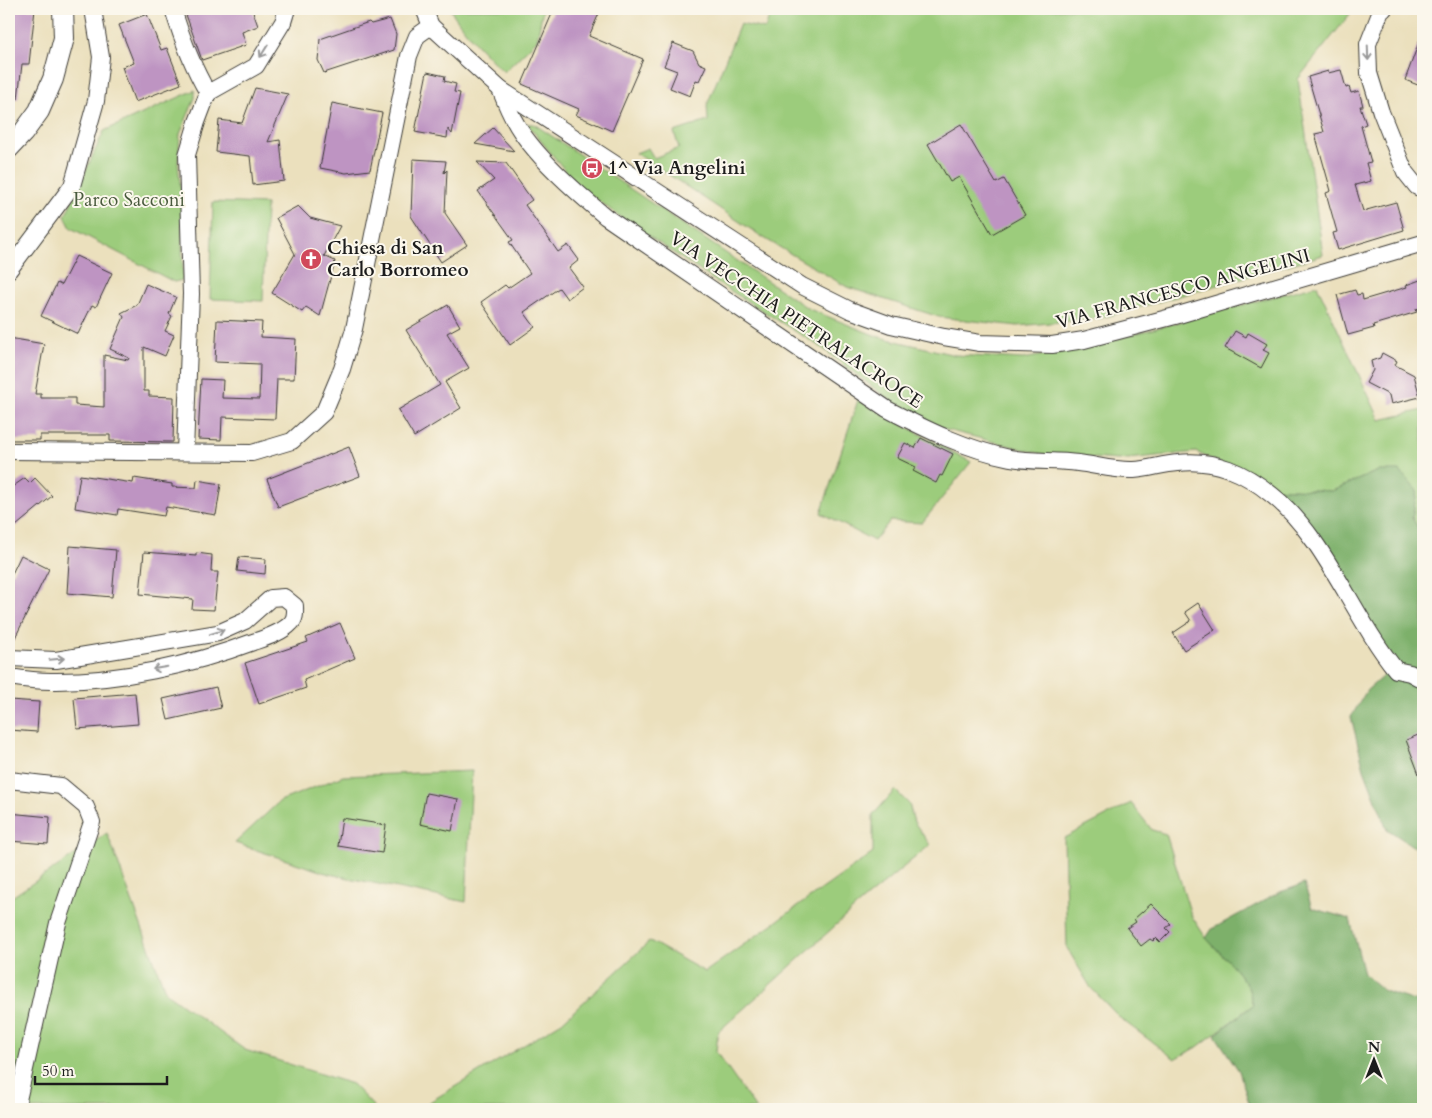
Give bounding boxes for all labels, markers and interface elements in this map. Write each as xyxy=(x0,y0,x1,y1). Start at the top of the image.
one-way arrow xyxy=(259,44,269,58)
one-way arrow xyxy=(1363,44,1373,61)
place label: 1^ Via Angelini xyxy=(608,155,745,181)
bus stop icon: 1^ Via Angelini xyxy=(580,156,604,180)
park label: Parco Sacconi xyxy=(73,187,185,213)
street label: VIA VECCHIA PIETRALACROCE xyxy=(664,225,928,415)
place label: Chiesa di San Carlo Borromeo xyxy=(327,235,469,283)
street label: VIA FRANCESCO ANGELINI xyxy=(1053,243,1313,335)
church icon: Chiesa di San Carlo Borromeo xyxy=(299,247,323,271)
one-way arrow xyxy=(209,627,225,637)
one-way arrow xyxy=(49,654,65,664)
one-way arrow xyxy=(152,664,168,674)
north arrow xyxy=(1350,1036,1400,1086)
text: N xyxy=(1368,1038,1380,1057)
scale bar xyxy=(35,1053,168,1085)
text: 50 m xyxy=(42,1061,74,1081)

